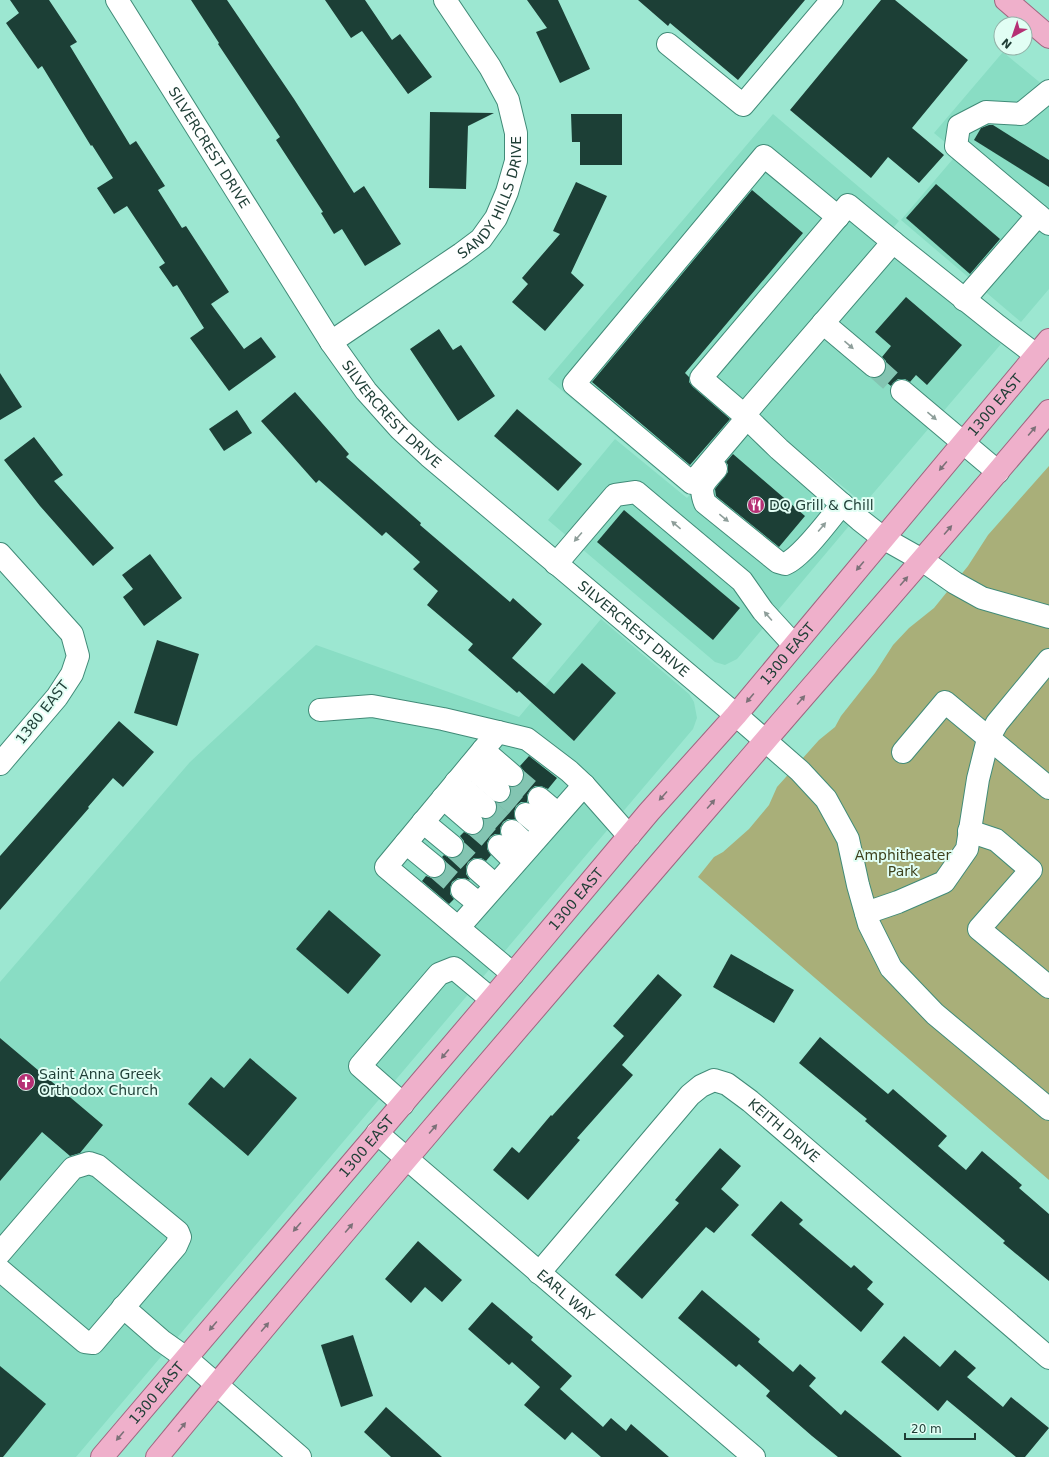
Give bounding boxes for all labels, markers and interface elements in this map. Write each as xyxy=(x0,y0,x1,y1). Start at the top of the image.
north arrow xyxy=(993,16,1033,56)
text: N xyxy=(999,35,1015,51)
street label: SILVERCREST DRIVE xyxy=(165,84,253,211)
street label: SANDY HILLS DRIVE xyxy=(454,136,524,262)
one-way arrow xyxy=(843,340,854,349)
street label: SILVERCREST DRIVE xyxy=(339,357,445,471)
street label: 1300 EAST xyxy=(964,370,1026,439)
one-way arrow xyxy=(927,412,937,421)
one-way arrow xyxy=(1028,426,1037,437)
one-way arrow xyxy=(939,461,948,472)
restaurant icon: DQ Grill & Chill xyxy=(746,495,766,515)
place label: DQ Grill & Chill xyxy=(769,497,874,513)
one-way arrow xyxy=(719,514,730,523)
one-way arrow xyxy=(671,521,681,530)
one-way arrow xyxy=(818,522,827,532)
one-way arrow xyxy=(943,525,952,535)
one-way arrow xyxy=(573,532,582,542)
one-way arrow xyxy=(855,561,864,572)
one-way arrow xyxy=(899,576,908,586)
street label: SILVERCREST DRIVE xyxy=(575,577,692,680)
one-way arrow xyxy=(764,611,773,621)
street label: 1300 EAST xyxy=(757,619,818,688)
street label: 1380 EAST xyxy=(12,677,72,747)
one-way arrow xyxy=(745,693,754,704)
one-way arrow xyxy=(796,695,805,706)
one-way arrow xyxy=(659,791,668,801)
one-way arrow xyxy=(706,799,715,810)
park label: Amphitheater Park xyxy=(855,847,951,879)
street label: 1300 EAST xyxy=(545,865,607,933)
one-way arrow xyxy=(440,1048,449,1059)
place label: Saint Anna Greek Orthodox Church xyxy=(39,1066,162,1098)
church icon: Saint Anna Greek Orthodox Church xyxy=(16,1072,36,1092)
street label: KEITH DRIVE xyxy=(745,1095,823,1165)
street label: 1300 EAST xyxy=(336,1112,397,1180)
one-way arrow xyxy=(429,1123,438,1134)
one-way arrow xyxy=(293,1221,302,1232)
one-way arrow xyxy=(344,1223,353,1233)
street label: EARL WAY xyxy=(534,1266,598,1325)
one-way arrow xyxy=(209,1320,218,1331)
one-way arrow xyxy=(260,1322,270,1332)
street label: 1300 EAST xyxy=(126,1359,187,1427)
scale bar xyxy=(905,1415,975,1441)
one-way arrow xyxy=(177,1421,186,1432)
text: 20 m xyxy=(911,1422,942,1436)
one-way arrow xyxy=(115,1430,124,1441)

